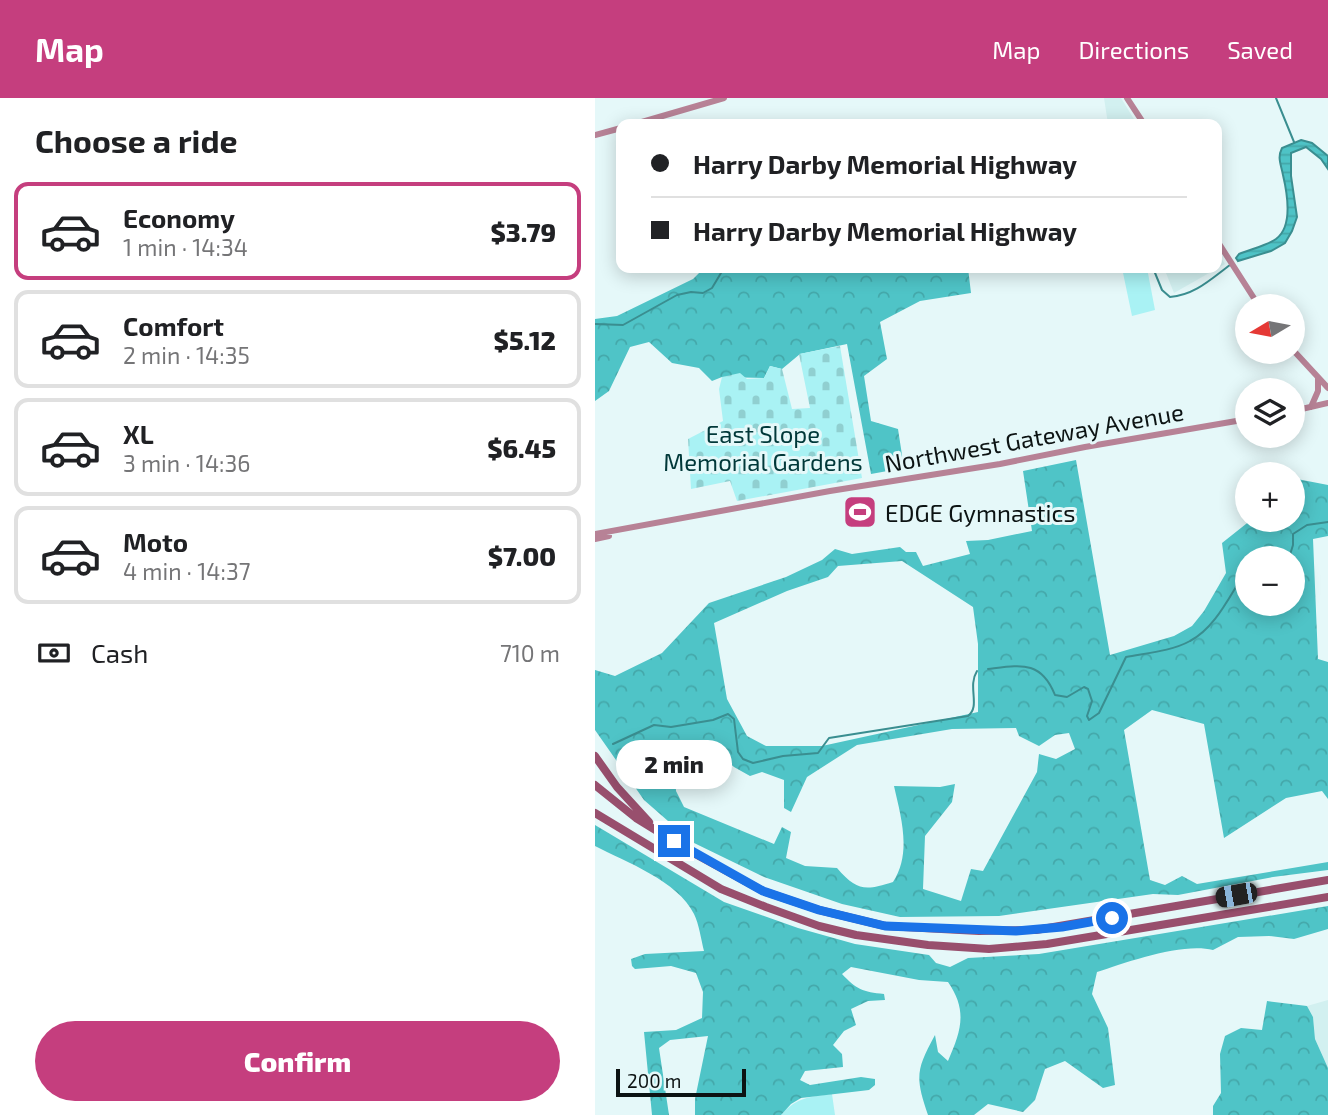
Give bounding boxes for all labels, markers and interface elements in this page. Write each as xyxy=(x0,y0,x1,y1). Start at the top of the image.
text: Map xyxy=(35,29,104,69)
text: Map xyxy=(992,35,1040,64)
text: Directions xyxy=(1078,35,1189,64)
text: Saved xyxy=(1227,35,1293,64)
text: Choose a ride xyxy=(35,121,238,159)
text: Harry Darby Memorial Highway xyxy=(693,148,1077,179)
icon: car xyxy=(39,200,102,263)
text: Economy xyxy=(123,202,235,233)
text: Harry Darby Memorial Highway xyxy=(693,215,1077,246)
text: $3.79 xyxy=(491,216,556,247)
text: 1 min · 14:34 xyxy=(123,233,248,261)
north arrow xyxy=(1235,294,1305,364)
map controls xyxy=(1235,294,1305,616)
icon: car xyxy=(39,308,102,371)
text: Comfort xyxy=(123,310,224,341)
text: $5.12 xyxy=(494,324,556,355)
text: 2 min · 14:35 xyxy=(123,341,250,369)
button: layers xyxy=(1235,378,1305,448)
street label: Northwest Gateway Avenue xyxy=(882,396,1186,478)
icon: car xyxy=(39,416,102,479)
text: XL xyxy=(123,418,154,449)
park label: East Slope Memorial Gardens xyxy=(663,419,863,476)
text: $6.45 xyxy=(487,432,556,463)
text: 3 min · 14:36 xyxy=(123,449,251,477)
button: + xyxy=(1235,462,1305,532)
sports icon: EDGE Gymnastics xyxy=(841,493,879,531)
place label: EDGE Gymnastics xyxy=(885,498,1075,527)
icon: car xyxy=(39,524,102,587)
text: Moto xyxy=(123,526,188,557)
text: $7.00 xyxy=(488,540,556,571)
button: − xyxy=(1235,546,1305,616)
text: 4 min · 14:37 xyxy=(123,557,250,585)
icon: cash xyxy=(35,634,73,672)
text: Cash xyxy=(91,637,148,668)
text: 710 m xyxy=(500,639,560,667)
callout: 2 min xyxy=(616,740,732,788)
text: 2 min xyxy=(644,750,704,778)
route end xyxy=(658,825,690,857)
car xyxy=(1214,881,1259,909)
route start xyxy=(1096,902,1128,934)
button: Confirm xyxy=(35,1021,560,1101)
scale bar xyxy=(616,1066,745,1098)
text: 200 m xyxy=(627,1069,681,1092)

